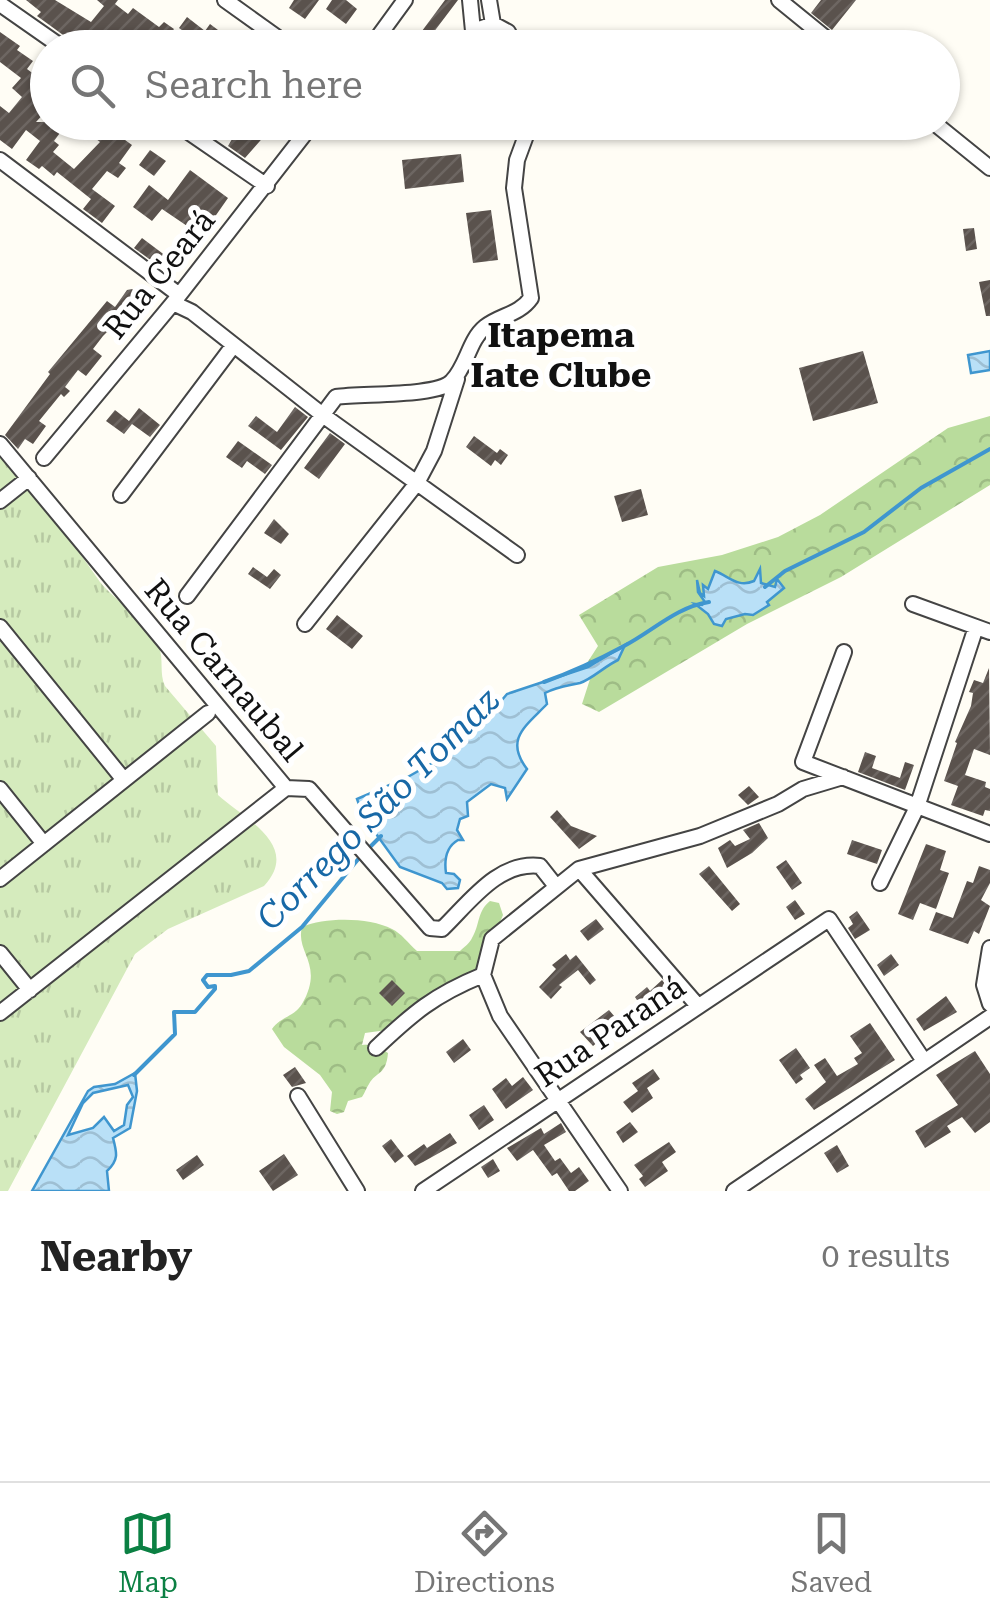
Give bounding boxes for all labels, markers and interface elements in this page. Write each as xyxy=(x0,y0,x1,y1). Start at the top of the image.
search box xyxy=(30,30,960,140)
icon: search xyxy=(65,58,120,113)
text: Search here xyxy=(145,63,363,107)
street label: Rua Ceará xyxy=(95,202,223,346)
district label: Itapema Iate Clube xyxy=(471,315,651,396)
street label: Rua Carnaubal xyxy=(137,571,311,769)
water label: Corrego São Tomaz xyxy=(249,680,508,939)
street label: Rua Paraná xyxy=(528,967,692,1095)
text: Nearby xyxy=(40,1232,192,1281)
text: 0 results xyxy=(822,1237,950,1275)
tab: Map xyxy=(118,1506,178,1599)
tab: Directions xyxy=(414,1506,555,1599)
tab: Saved xyxy=(791,1506,872,1599)

